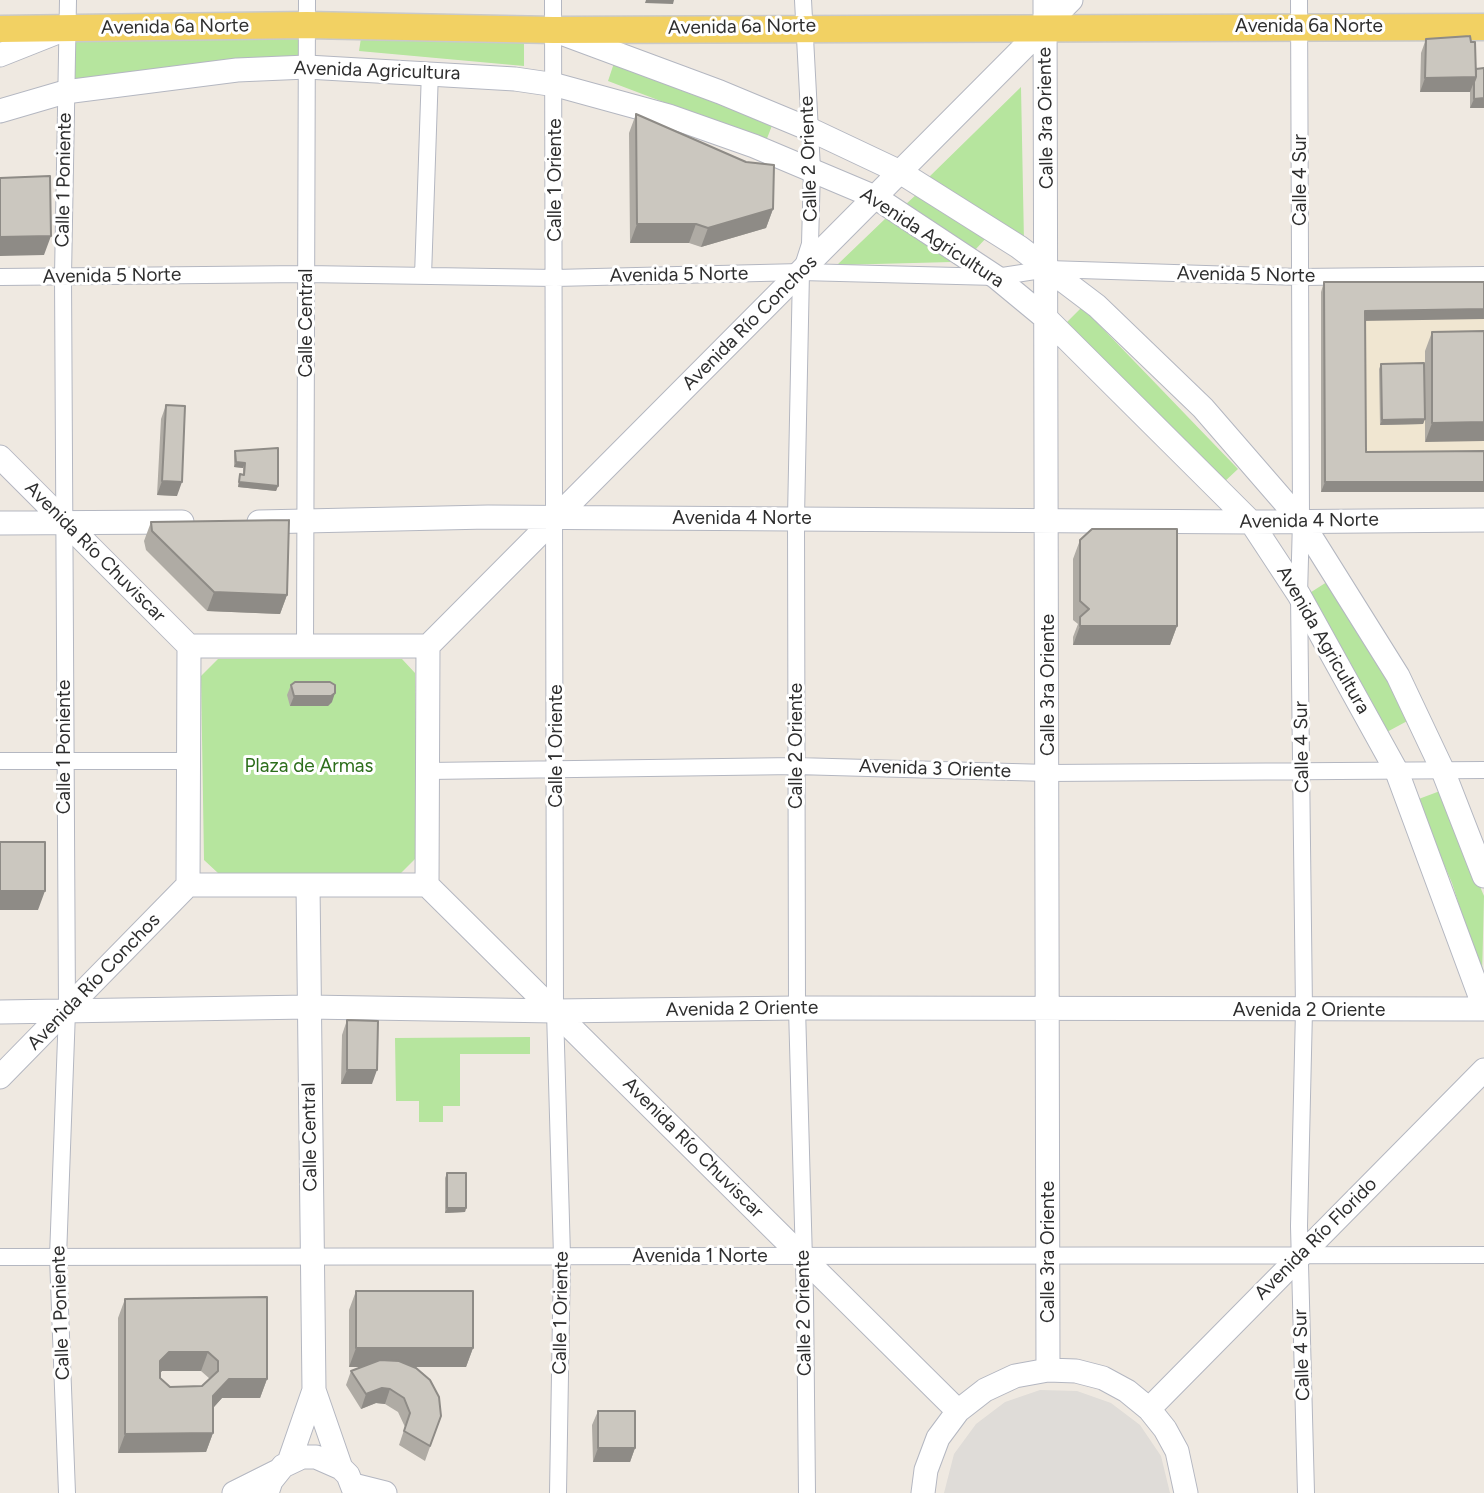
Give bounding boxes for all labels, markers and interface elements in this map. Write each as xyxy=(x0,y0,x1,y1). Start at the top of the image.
street label: Avenida 6a Norte xyxy=(101,14,249,40)
street label: Avenida 6a Norte xyxy=(668,14,816,40)
street label: Avenida 6a Norte xyxy=(1235,15,1383,37)
street label: Calle 3ra Oriente xyxy=(1033,47,1059,189)
street label: Avenida Agricultura xyxy=(293,57,461,85)
street label: Calle 2 Oriente xyxy=(795,96,823,222)
street label: Calle 1 Poniente xyxy=(51,112,77,248)
street label: Calle 1 Oriente xyxy=(544,118,566,242)
street label: Calle 4 Sur xyxy=(1289,134,1311,226)
street label: Avenida Agricultura xyxy=(856,183,1008,293)
street label: Avenida Río Conchos xyxy=(678,251,822,395)
street label: Avenida 5 Norte xyxy=(610,262,748,288)
street label: Avenida 5 Norte xyxy=(1177,262,1315,288)
street label: Avenida 5 Norte xyxy=(43,263,181,289)
street label: Calle Central xyxy=(295,269,317,377)
street label: Avenida Río Chuviscar xyxy=(20,477,170,627)
street label: Avenida 4 Norte xyxy=(672,507,812,529)
street label: Avenida 4 Norte xyxy=(1239,508,1379,534)
street label: Avenida Agricultura xyxy=(1271,562,1375,718)
street label: Calle 3ra Oriente xyxy=(1037,614,1059,756)
street label: Calle 1 Poniente xyxy=(53,680,75,814)
street label: Calle 2 Oriente xyxy=(785,683,807,809)
street label: Calle 1 Oriente xyxy=(545,684,567,808)
street label: Calle 4 Sur xyxy=(1290,701,1314,793)
park label: Plaza de Armas xyxy=(245,755,373,777)
street label: Avenida 3 Oriente xyxy=(859,755,1011,783)
street label: Avenida Río Conchos xyxy=(23,909,165,1055)
street label: Avenida 2 Oriente xyxy=(666,996,818,1022)
street label: Avenida 2 Oriente xyxy=(1233,999,1385,1021)
street label: Avenida Río Chuviscar xyxy=(618,1073,768,1223)
street label: Calle Central xyxy=(298,1082,322,1192)
street label: Avenida Río Florido xyxy=(1250,1173,1382,1305)
street label: Calle 3ra Oriente xyxy=(1037,1181,1059,1323)
street label: Calle 1 Poniente xyxy=(47,1245,75,1381)
street label: Avenida 1 Norte xyxy=(632,1245,768,1267)
street label: Calle 2 Oriente xyxy=(792,1250,816,1376)
street label: Calle 1 Oriente xyxy=(549,1251,573,1375)
street label: Calle 4 Sur xyxy=(1289,1309,1315,1401)

